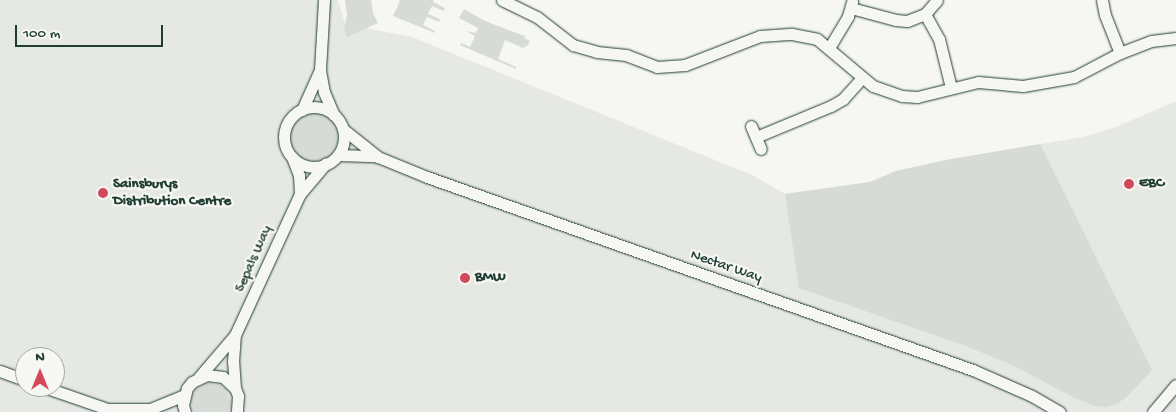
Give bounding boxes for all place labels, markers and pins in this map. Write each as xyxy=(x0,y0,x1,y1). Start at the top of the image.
place label: Sainsburys Distribution Centre xyxy=(113,175,231,210)
place label: EBC xyxy=(1139,175,1164,193)
marker: EBC xyxy=(1123,178,1135,190)
marker: Sainsburys Distribution Centre xyxy=(97,187,109,199)
place label: BMW xyxy=(475,269,506,287)
marker: BMW xyxy=(459,272,471,284)

